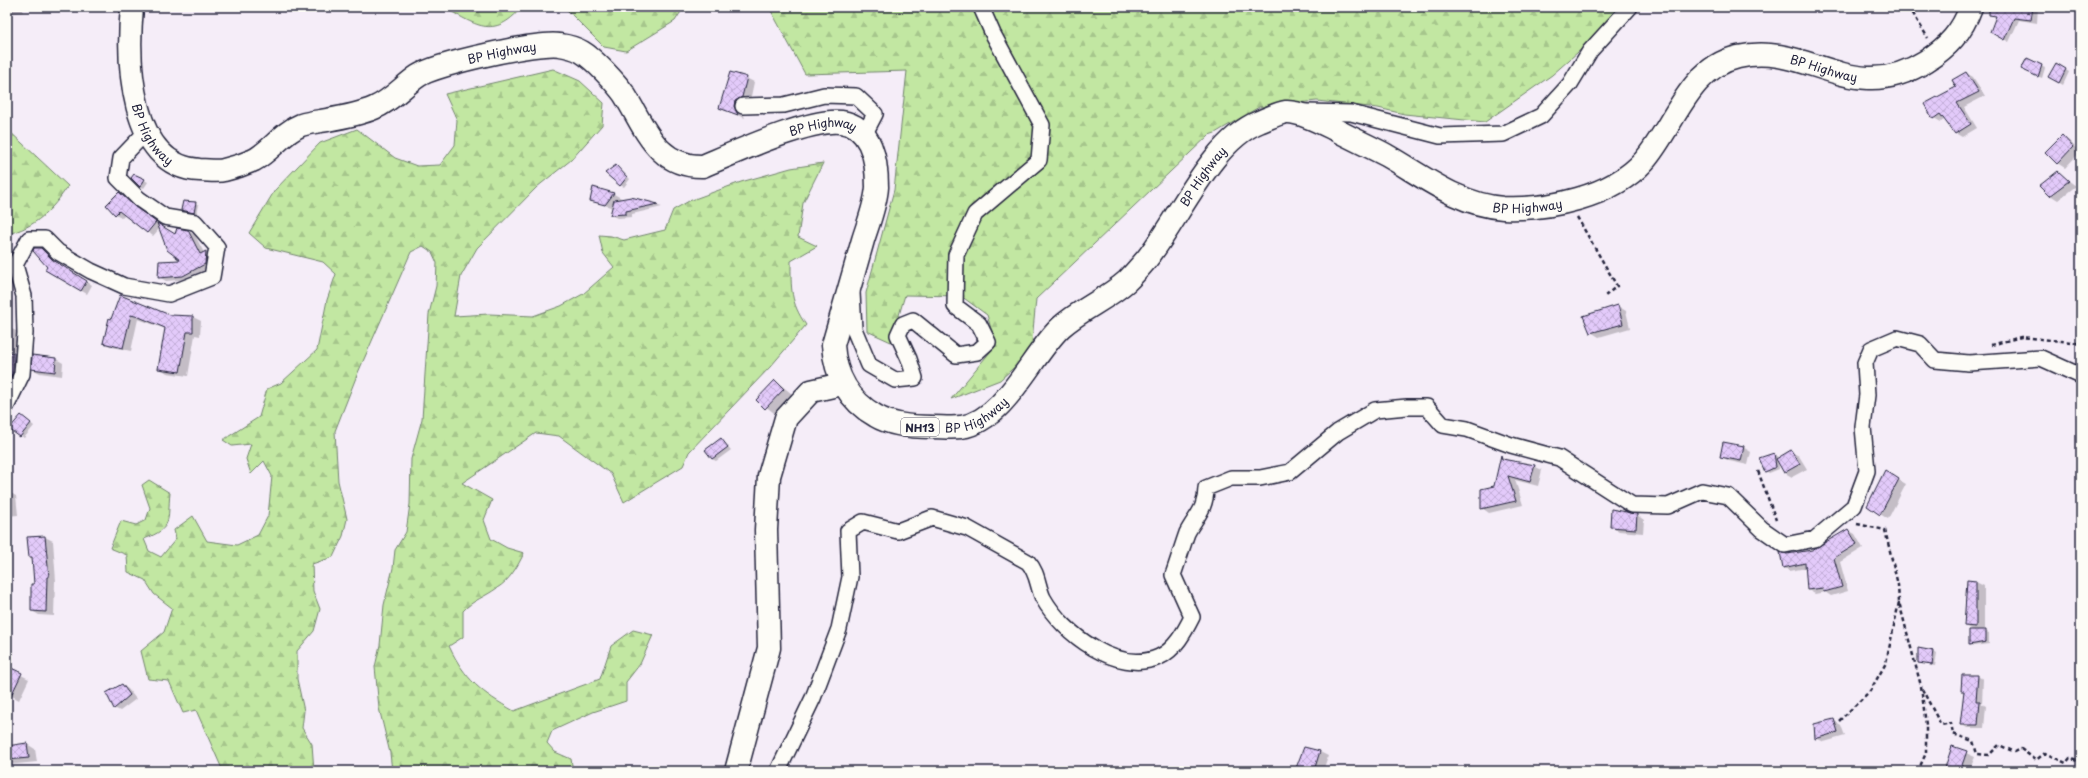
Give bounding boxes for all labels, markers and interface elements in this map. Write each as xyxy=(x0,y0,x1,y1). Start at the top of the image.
street label: BP Highway xyxy=(465,37,537,68)
street label: BP Highway xyxy=(1788,50,1859,86)
street label: BP Highway xyxy=(128,101,177,169)
street label: BP Highway xyxy=(786,112,861,140)
street label: BP Highway xyxy=(1175,142,1230,210)
street label: BP Highway xyxy=(1492,194,1564,217)
street label: BP Highway xyxy=(945,393,1012,436)
road number: NH13 xyxy=(901,418,939,436)

